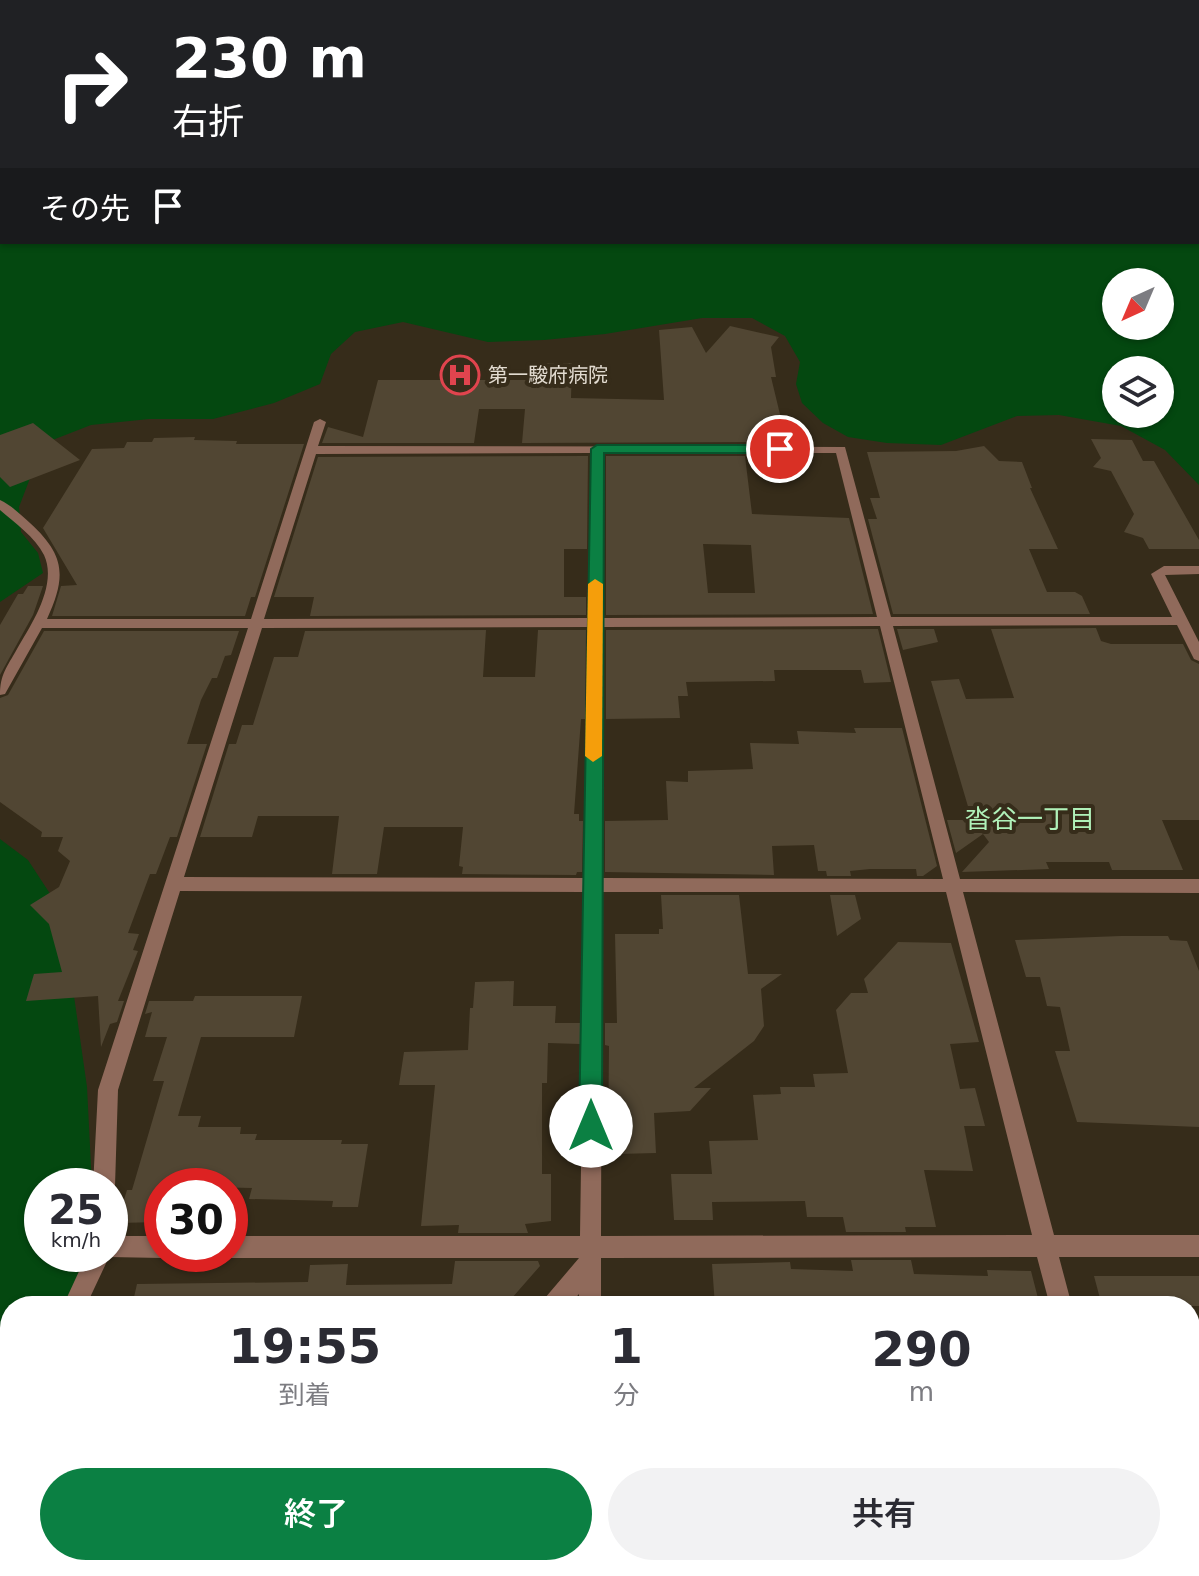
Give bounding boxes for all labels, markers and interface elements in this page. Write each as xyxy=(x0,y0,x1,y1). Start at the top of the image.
text: 230 m xyxy=(172,25,367,90)
icon: right xyxy=(40,32,144,136)
text: 右折 xyxy=(172,101,244,142)
icon: arrive xyxy=(146,184,190,228)
text: その先 xyxy=(40,191,130,226)
north arrow xyxy=(1102,268,1174,340)
map controls xyxy=(1102,268,1174,428)
hospital icon: 第一駿府病院 xyxy=(439,354,481,396)
button: layers xyxy=(1102,356,1174,428)
place label: 第一駿府病院 xyxy=(488,363,608,387)
pin xyxy=(746,415,814,483)
icon: arrive xyxy=(758,427,802,471)
district label: 沓谷一丁目 xyxy=(965,804,1095,834)
position arrow xyxy=(549,1084,633,1168)
speed limit sign: 30 xyxy=(144,1168,248,1272)
text: 25 xyxy=(48,1187,104,1233)
text: km/h xyxy=(51,1228,101,1252)
text: 19:55 xyxy=(228,1318,381,1374)
text: 1 xyxy=(610,1318,643,1374)
text: 290 xyxy=(871,1321,972,1377)
text: m xyxy=(909,1377,934,1407)
text: 到着 xyxy=(279,1380,331,1410)
text: 分 xyxy=(613,1380,639,1410)
button: 終了 xyxy=(40,1468,592,1560)
button: 共有 xyxy=(608,1468,1160,1560)

